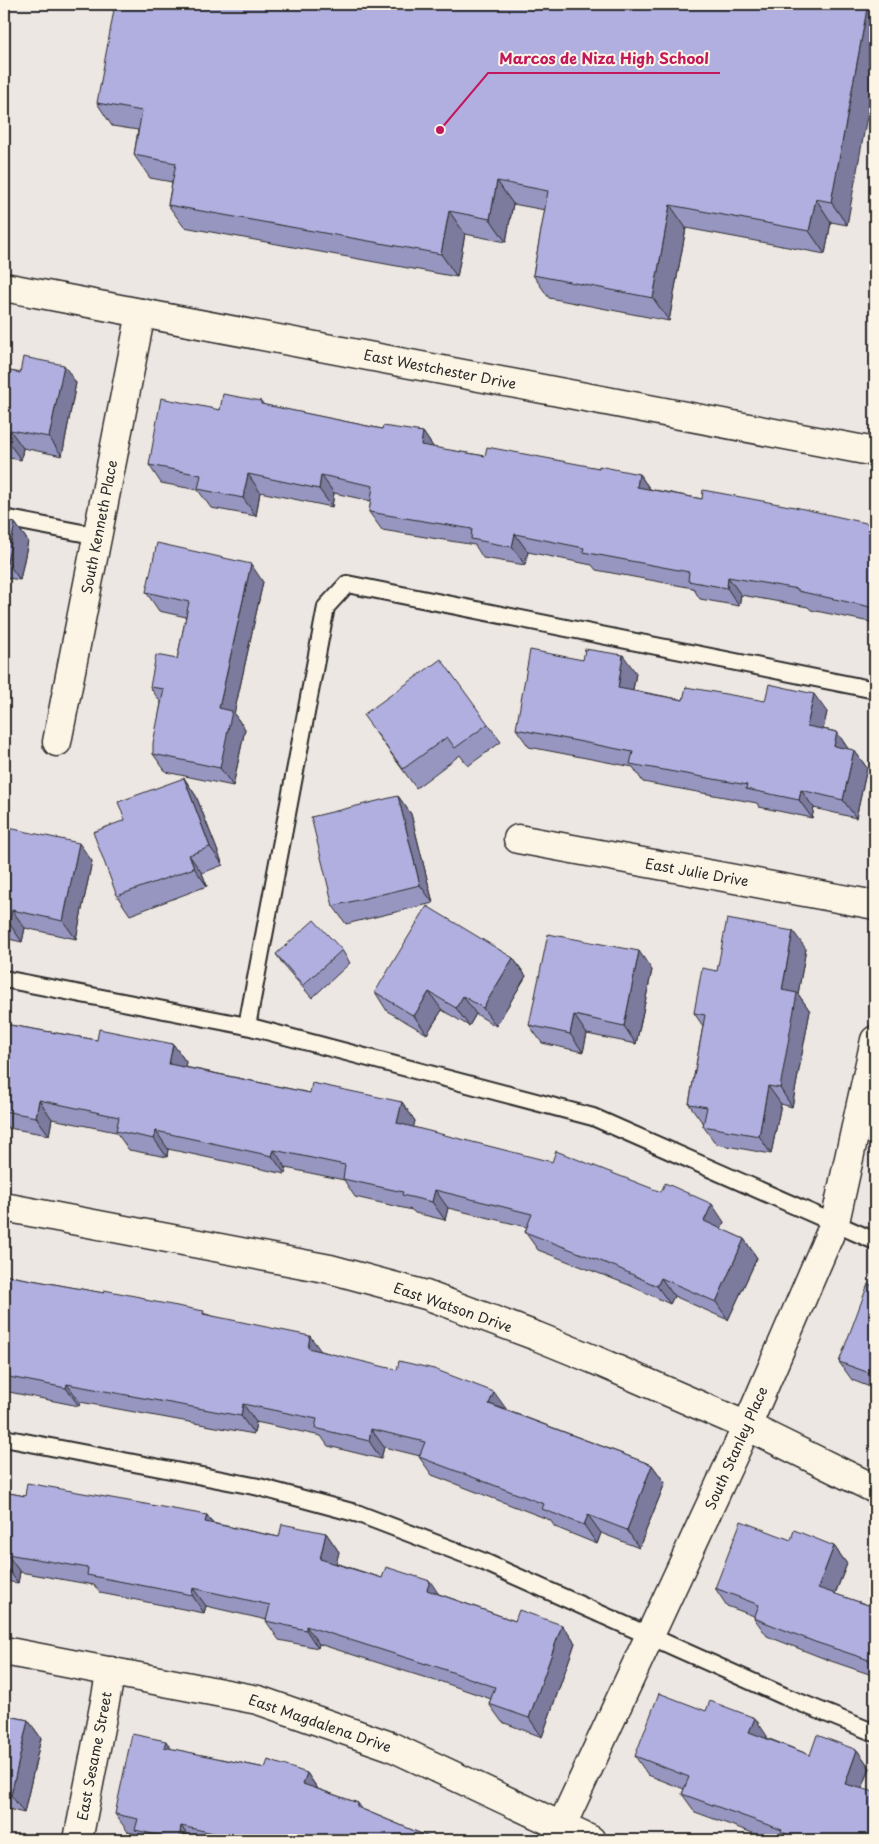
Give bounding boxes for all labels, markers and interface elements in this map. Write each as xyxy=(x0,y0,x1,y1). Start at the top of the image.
callout: Marcos de Niza High School xyxy=(488,43,720,73)
text: Marcos de Niza High School xyxy=(499,46,709,69)
street label: East Westchester Drive xyxy=(362,344,518,394)
street label: South Kenneth Place xyxy=(76,458,122,596)
street label: East Julie Drive xyxy=(644,853,750,891)
street label: East Watson Drive xyxy=(391,1277,515,1337)
street label: South Stanley Place xyxy=(699,1383,773,1513)
street label: East Sesame Street xyxy=(71,1689,117,1822)
street label: East Magdalena Drive xyxy=(246,1689,394,1757)

